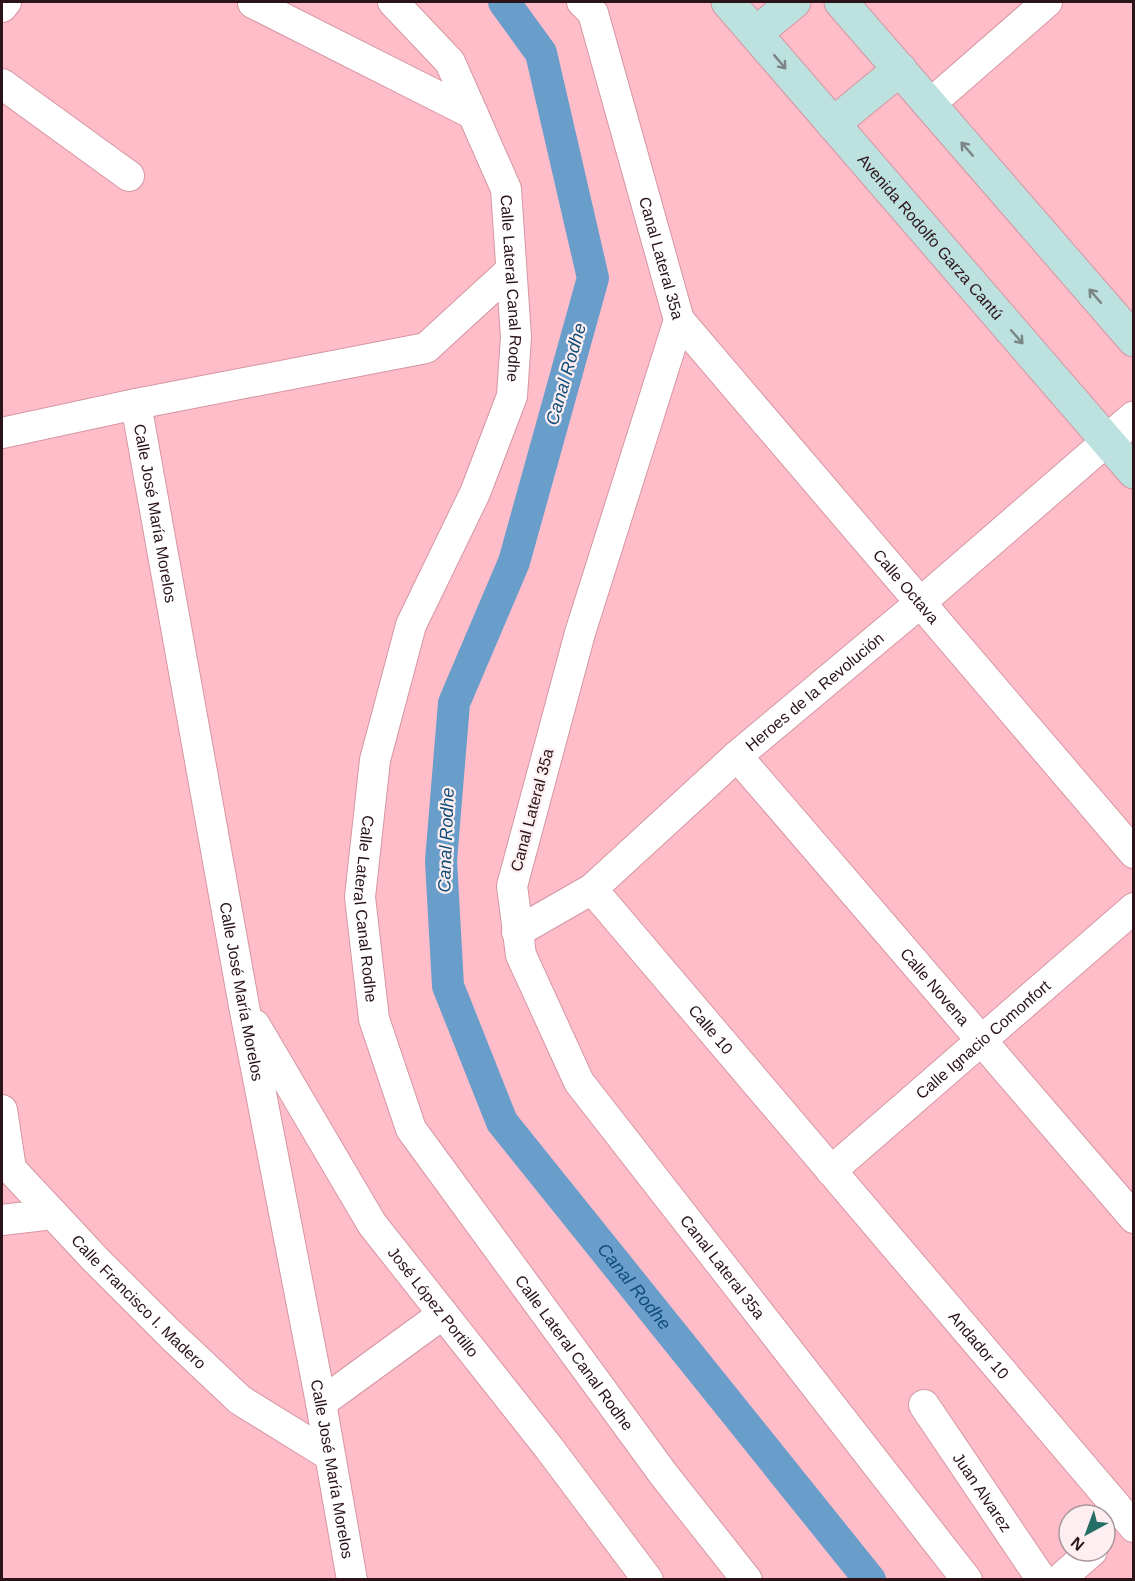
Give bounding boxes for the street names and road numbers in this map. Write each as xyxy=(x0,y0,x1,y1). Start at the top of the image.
street label: Avenida Rodolfo Garza Cantú xyxy=(855,151,1007,323)
street label: Calle Lateral Canal Rodhe xyxy=(498,194,525,383)
street label: Canal Lateral 35a xyxy=(636,195,687,321)
street label: Calle José María Morelos xyxy=(131,422,180,604)
street label: Calle Octava xyxy=(870,546,943,627)
street label: Heroes de la Revolución xyxy=(742,629,887,754)
street label: Canal Lateral 35a xyxy=(507,747,557,873)
street label: Calle Lateral Canal Rodhe xyxy=(351,815,381,1003)
street label: Calle José María Morelos xyxy=(217,901,267,1082)
street label: Calle Novena xyxy=(897,945,973,1029)
street label: Calle Ignacio Comonfort xyxy=(912,976,1054,1102)
street label: Calle 10 xyxy=(686,1001,737,1057)
street label: Canal Lateral 35a xyxy=(677,1212,769,1322)
street label: Calle Francisco I. Madero xyxy=(68,1231,210,1372)
street label: José López Portillo xyxy=(385,1243,482,1360)
street label: Calle Lateral Canal Rodhe xyxy=(512,1272,637,1434)
street label: Andador 10 xyxy=(946,1308,1013,1382)
street label: Calle José María Morelos xyxy=(308,1378,357,1560)
street label: Juan Alvarez xyxy=(950,1449,1015,1535)

